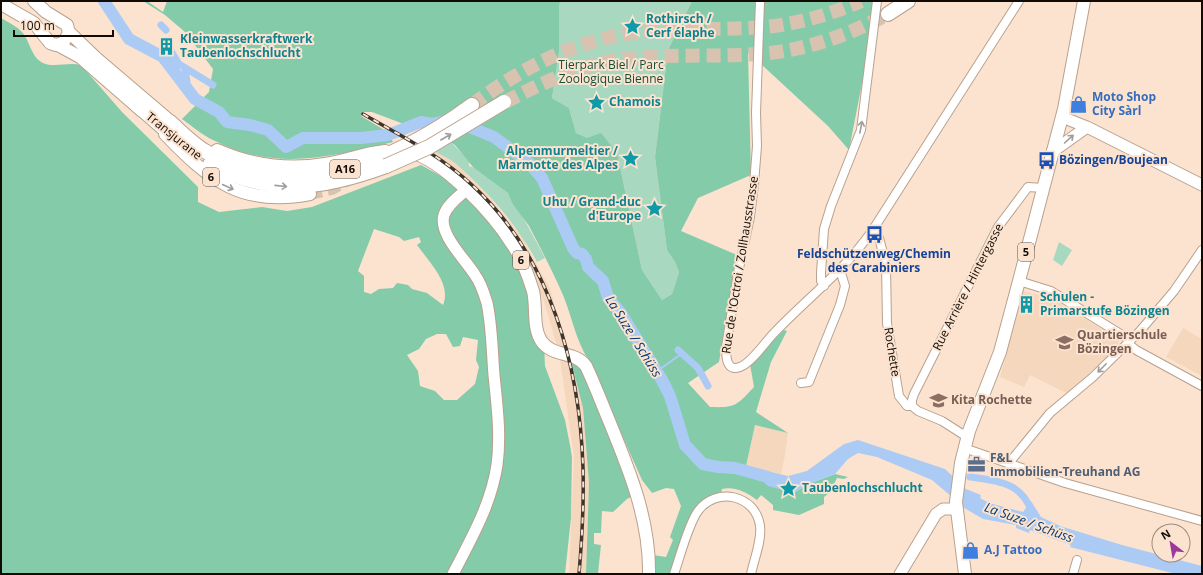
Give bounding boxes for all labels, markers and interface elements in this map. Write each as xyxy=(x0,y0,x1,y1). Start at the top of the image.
place label: Rothirsch / Cerf élaphe xyxy=(646,10,715,41)
scale bar xyxy=(14,12,113,38)
place icon: Rothirsch / Cerf élaphe xyxy=(623,16,643,36)
text: 100 m xyxy=(20,17,55,34)
place label: Kleinwasserkraftwerk Taubenlochschlucht xyxy=(180,30,313,61)
building icon: Kleinwasserkraftwerk Taubenlochschlucht xyxy=(157,36,177,56)
park label: Tierpark Biel / Parc Zoologique Bienne xyxy=(558,56,664,87)
place label: Moto Shop City Sàrl xyxy=(1092,88,1156,119)
place icon: Chamois xyxy=(586,92,606,112)
place label: Chamois xyxy=(609,93,661,110)
shop icon: Moto Shop City Sàrl xyxy=(1069,94,1089,114)
street label: Transjurane xyxy=(143,108,206,164)
one-way arrow xyxy=(858,121,866,134)
one-way arrow xyxy=(440,133,452,141)
one-way arrow xyxy=(1064,135,1075,144)
place label: Alpenmurmeltier / Marmotte des Alpes xyxy=(498,142,618,173)
place icon: Alpenmurmeltier / Marmotte des Alpes xyxy=(621,148,641,168)
bus stop icon: Bözingen/Boujean xyxy=(1036,150,1056,170)
place label: Bözingen/Boujean xyxy=(1059,151,1168,168)
road number: A16 xyxy=(330,160,360,178)
road number: 6 xyxy=(203,168,219,186)
street label: Rue de l'Octroi / Zollhausstrasse xyxy=(717,175,762,355)
one-way arrow xyxy=(222,183,234,191)
one-way arrow xyxy=(274,183,287,190)
place label: Uhu / Grand-duc d'Europe xyxy=(543,193,641,224)
place icon: Uhu / Grand-duc d'Europe xyxy=(644,199,664,219)
street label: Rue Arrière / Hintergasse xyxy=(928,220,1007,353)
bus stop icon: Feldschützenweg/Chemin des Carabiniers xyxy=(864,225,884,245)
road number: 5 xyxy=(1018,243,1034,261)
place label: Feldschützenweg/Chemin des Carabiniers xyxy=(797,245,951,276)
road number: 6 xyxy=(513,251,529,269)
place label: Schulen - Primarstufe Bözingen xyxy=(1040,288,1170,319)
water label: La Suze / Schüss xyxy=(602,292,667,381)
building icon: Schulen - Primarstufe Bözingen xyxy=(1017,294,1037,314)
street label: Rochette xyxy=(880,326,905,378)
place label: Quartierschule Bözingen xyxy=(1077,326,1167,357)
school or university icon: Quartierschule Bözingen xyxy=(1054,332,1074,352)
one-way arrow xyxy=(1097,363,1107,373)
school or university icon: Kita Rochette xyxy=(928,390,948,410)
place label: Kita Rochette xyxy=(951,391,1032,408)
place label: F&L Immobilien-Treuhand AG xyxy=(990,449,1140,480)
office icon: F&L Immobilien-Treuhand AG xyxy=(967,455,987,475)
place icon: Taubenlochschlucht xyxy=(779,478,799,498)
place label: Taubenlochschlucht xyxy=(802,479,923,496)
water label: La Suze / Schüss xyxy=(982,498,1076,547)
north arrow xyxy=(1151,523,1191,563)
text: N xyxy=(1158,525,1173,543)
shop icon: A.J Tattoo xyxy=(961,540,981,560)
place label: A.J Tattoo xyxy=(984,541,1042,558)

